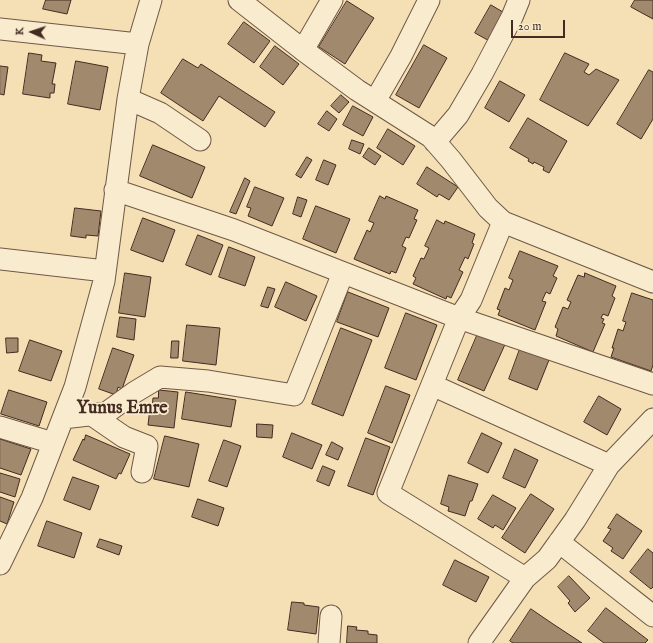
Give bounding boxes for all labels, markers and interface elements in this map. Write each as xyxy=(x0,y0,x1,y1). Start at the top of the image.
north arrow xyxy=(12,12,52,52)
scale bar xyxy=(513,12,567,38)
text: 20 m xyxy=(518,19,541,34)
text: K xyxy=(13,27,27,36)
district label: Yunus Emre xyxy=(76,398,168,420)

